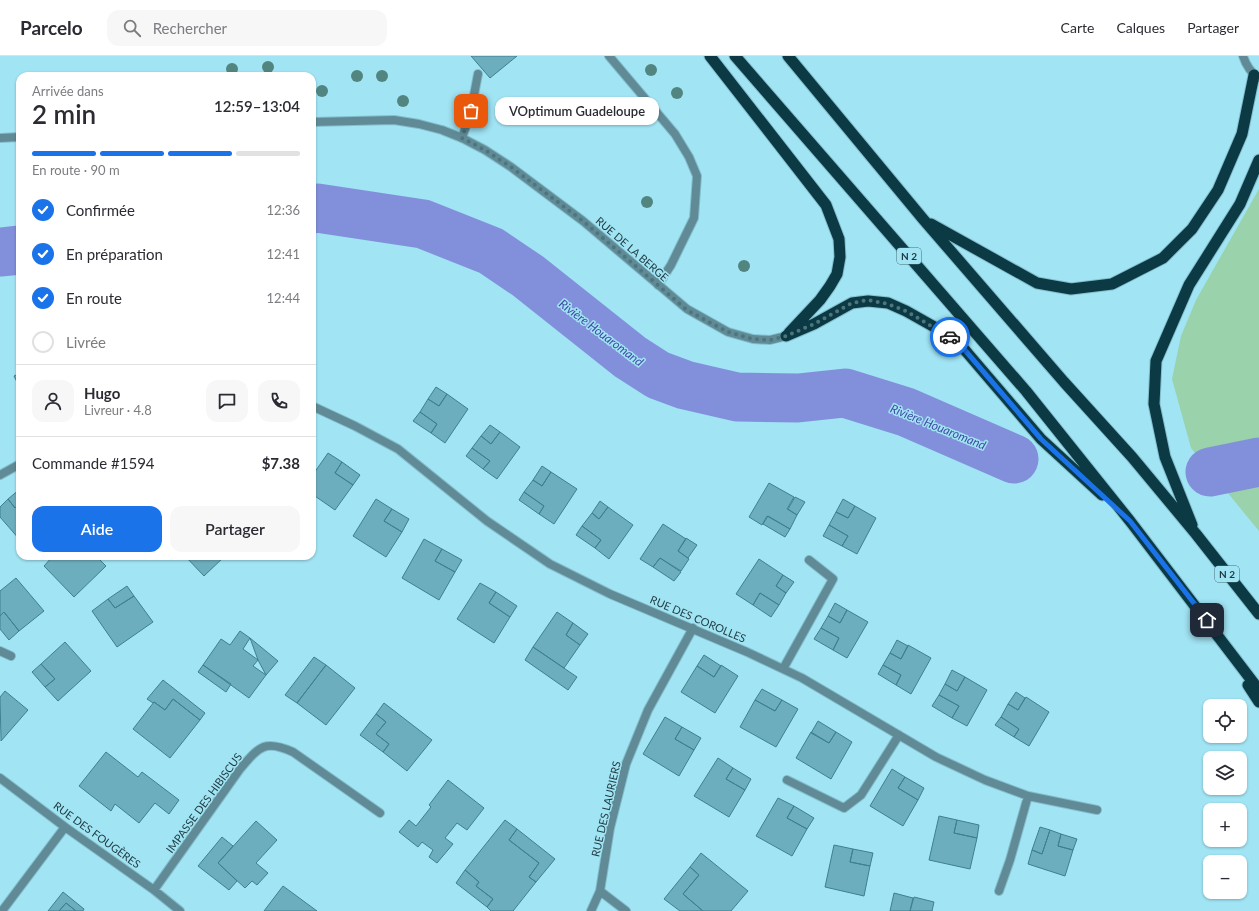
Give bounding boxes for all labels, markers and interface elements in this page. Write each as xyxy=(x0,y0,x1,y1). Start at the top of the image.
search box xyxy=(107,10,387,46)
text: Parcelo xyxy=(20,16,83,39)
icon: search xyxy=(121,17,143,39)
text: Rechercher xyxy=(153,19,227,37)
text: Carte xyxy=(1061,19,1094,36)
text: Calques xyxy=(1116,19,1165,36)
text: Partager xyxy=(1187,19,1239,36)
text: Arrivée dans xyxy=(32,83,104,99)
pin xyxy=(454,94,488,128)
text: 12:59–13:04 xyxy=(214,97,300,115)
callout: VOptimum Guadeloupe xyxy=(495,97,659,125)
text: 2 min xyxy=(32,98,96,130)
icon: bag xyxy=(460,100,482,122)
text: VOptimum Guadeloupe xyxy=(509,103,645,119)
text: En route · 90 m xyxy=(32,162,120,178)
icon: check xyxy=(32,199,54,221)
text: Confirmée xyxy=(66,201,135,219)
text: 12:36 xyxy=(267,202,300,218)
street label: RUE DE LA BERGE xyxy=(593,214,671,284)
icon: check xyxy=(32,243,54,265)
text: En préparation xyxy=(66,245,163,263)
text: 12:41 xyxy=(267,246,300,262)
road number: N 2 xyxy=(897,248,921,264)
icon: check xyxy=(32,287,54,309)
text: En route xyxy=(66,289,122,307)
text: 12:44 xyxy=(267,290,300,306)
water label: Rivière Houaromand xyxy=(556,296,647,370)
courier xyxy=(930,317,970,357)
icon: car xyxy=(939,326,961,348)
text: Livrée xyxy=(66,333,106,351)
button: person xyxy=(32,380,74,422)
button: chat xyxy=(206,380,248,422)
button: phone xyxy=(258,380,300,422)
text: Hugo xyxy=(84,384,120,402)
water label: Rivière Houaromand xyxy=(888,401,989,453)
text: Livreur · 4.8 xyxy=(84,402,152,418)
text: Commande #1594 xyxy=(32,454,155,472)
text: $7.38 xyxy=(262,454,300,472)
button: Aide xyxy=(32,506,162,552)
button: Partager xyxy=(170,506,300,552)
road number: N 2 xyxy=(1215,566,1239,582)
street label: RUE DES COROLLES xyxy=(648,592,748,645)
pin xyxy=(1190,603,1224,637)
icon: home xyxy=(1196,609,1218,631)
map controls xyxy=(1203,699,1247,899)
button: locate xyxy=(1203,699,1247,743)
street label: IMPASSE DES HIBISCUS xyxy=(163,750,244,855)
button: layers xyxy=(1203,751,1247,795)
street label: RUE DES LAURIERS xyxy=(588,760,623,858)
street label: RUE DES FOUGÈRES xyxy=(51,799,143,871)
button: + xyxy=(1203,803,1247,847)
button: − xyxy=(1203,855,1247,899)

